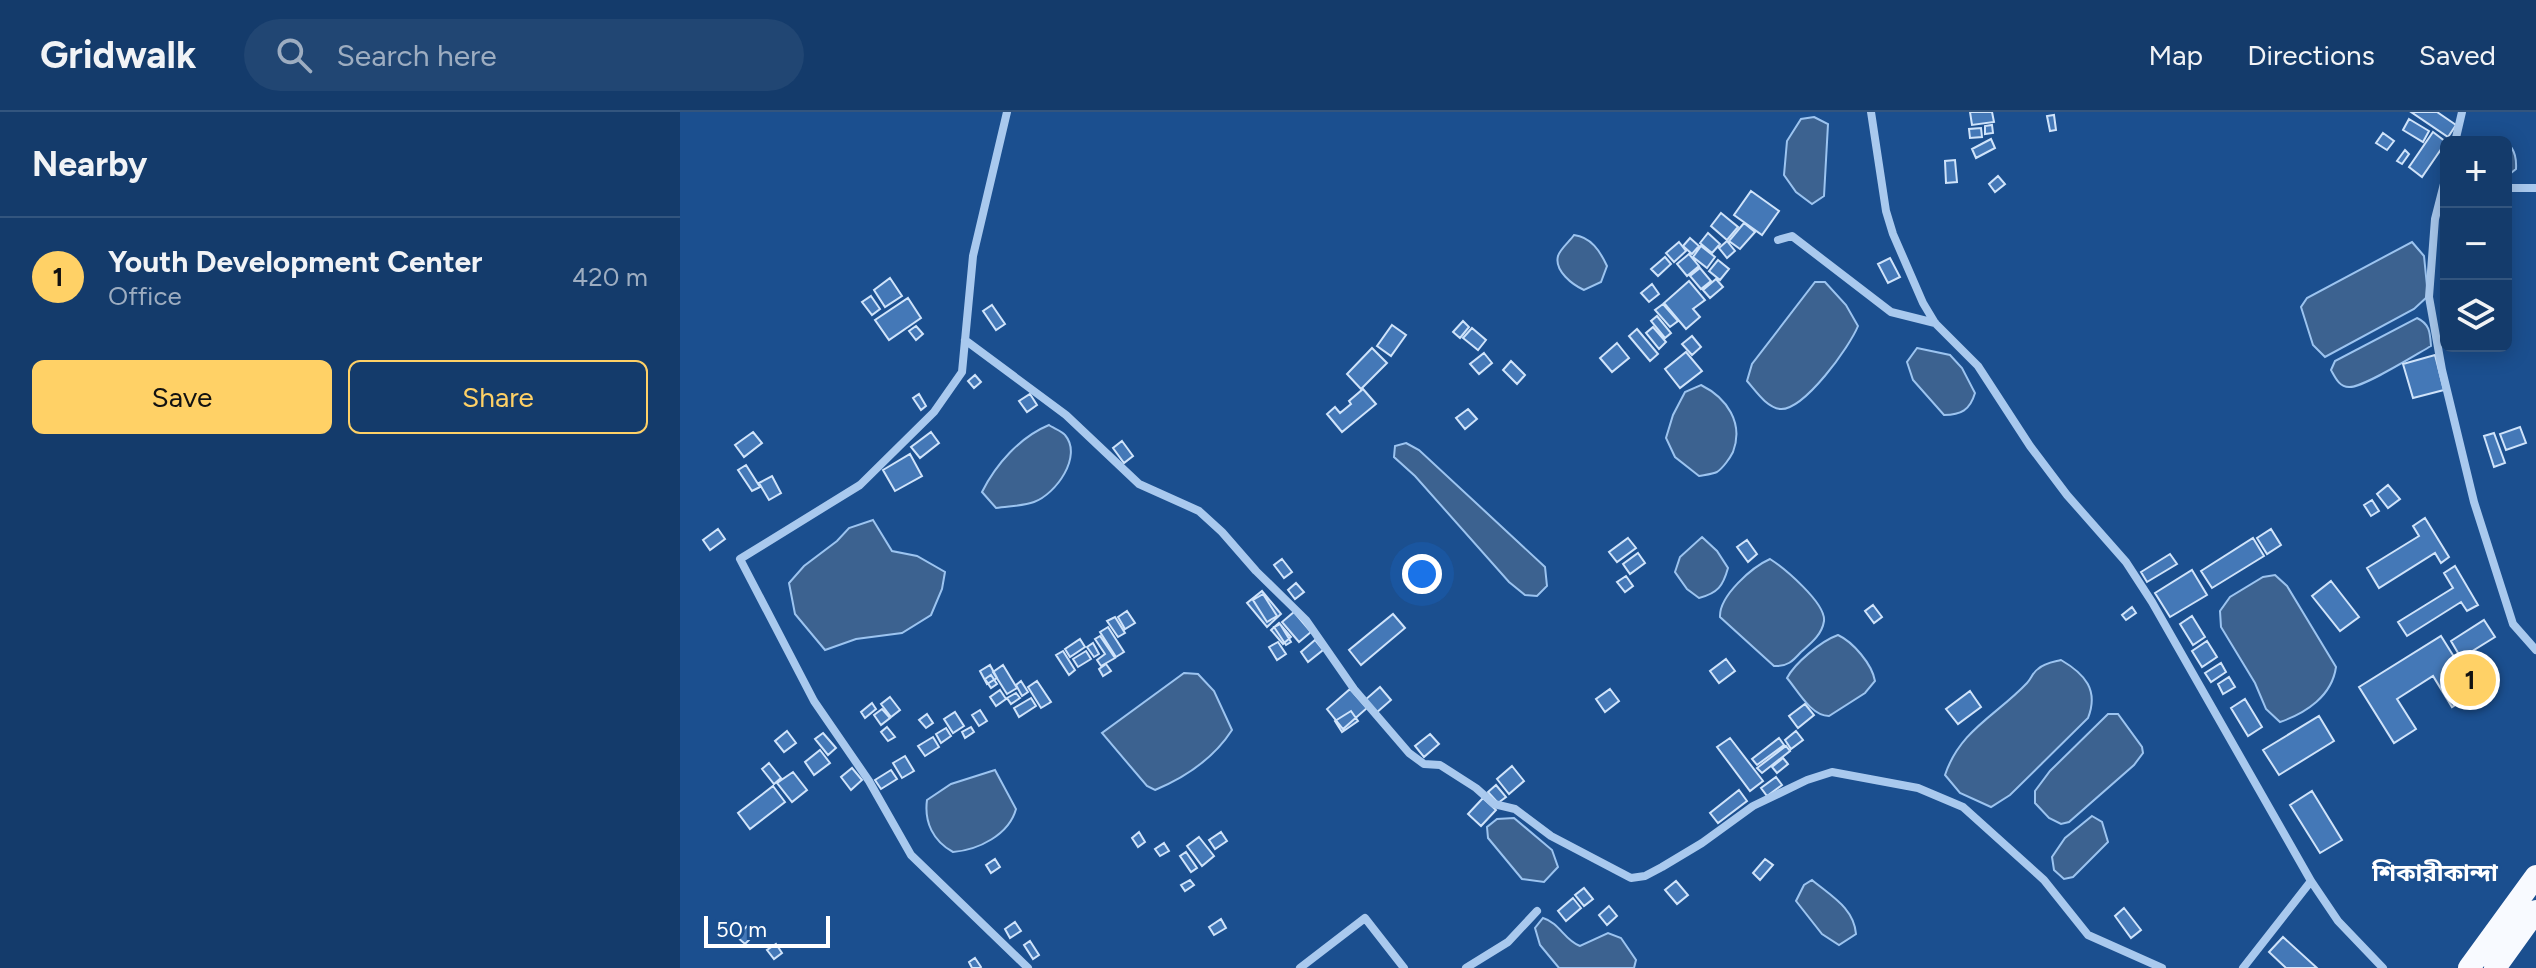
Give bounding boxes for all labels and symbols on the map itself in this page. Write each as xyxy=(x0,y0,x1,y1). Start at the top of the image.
your location xyxy=(1402,554,1442,594)
pin: 1 xyxy=(2444,650,2496,710)
district label: শিকারীকান্দা xyxy=(2371,858,2499,887)
scale bar xyxy=(704,912,830,948)

